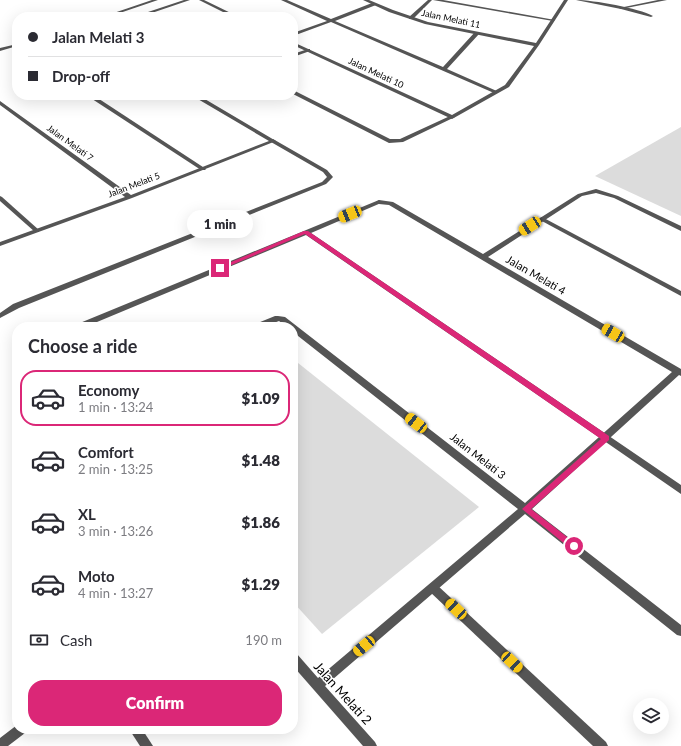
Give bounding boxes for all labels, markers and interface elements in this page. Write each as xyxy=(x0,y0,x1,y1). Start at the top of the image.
street label: Jalan Melati 11 xyxy=(421,7,482,30)
text: Jalan Melati 3 xyxy=(52,28,144,46)
street label: Jalan Melati 10 xyxy=(347,55,406,90)
text: Drop-off xyxy=(52,67,110,85)
street label: Jalan Melati 7 xyxy=(45,122,96,163)
street label: Jalan Melati 5 xyxy=(106,170,161,199)
car xyxy=(337,204,363,224)
callout: 1 min xyxy=(187,210,253,238)
car xyxy=(517,214,543,238)
text: 1 min xyxy=(204,216,236,232)
street label: Jalan Melati 4 xyxy=(504,252,569,297)
route end xyxy=(211,259,229,277)
car xyxy=(600,322,626,344)
text: Choose a ride xyxy=(28,335,137,357)
icon: car xyxy=(30,380,66,416)
text: Economy xyxy=(78,381,139,399)
text: $1.09 xyxy=(242,389,280,407)
text: 1 min · 13:24 xyxy=(78,399,153,415)
car xyxy=(403,411,429,435)
street label: Jalan Melati 3 xyxy=(448,430,509,481)
icon: car xyxy=(30,442,66,478)
text: Comfort xyxy=(78,443,134,461)
text: $1.48 xyxy=(242,451,280,469)
text: 2 min · 13:25 xyxy=(78,461,153,477)
icon: car xyxy=(30,504,66,540)
text: XL xyxy=(78,505,96,523)
text: $1.86 xyxy=(242,513,280,531)
text: 3 min · 13:26 xyxy=(78,523,153,539)
route start xyxy=(565,537,583,555)
icon: car xyxy=(30,566,66,602)
text: Moto xyxy=(78,567,115,585)
text: $1.29 xyxy=(242,575,280,593)
text: 4 min · 13:27 xyxy=(78,585,153,601)
car xyxy=(443,596,469,622)
icon: cash xyxy=(28,629,50,651)
text: Cash xyxy=(60,631,92,649)
text: 190 m xyxy=(245,632,282,648)
car xyxy=(351,634,377,658)
car xyxy=(499,649,525,675)
street label: Jalan Melati 2 xyxy=(311,658,375,728)
button: Confirm xyxy=(28,680,282,726)
map controls xyxy=(633,698,669,734)
button: layers xyxy=(633,698,669,734)

